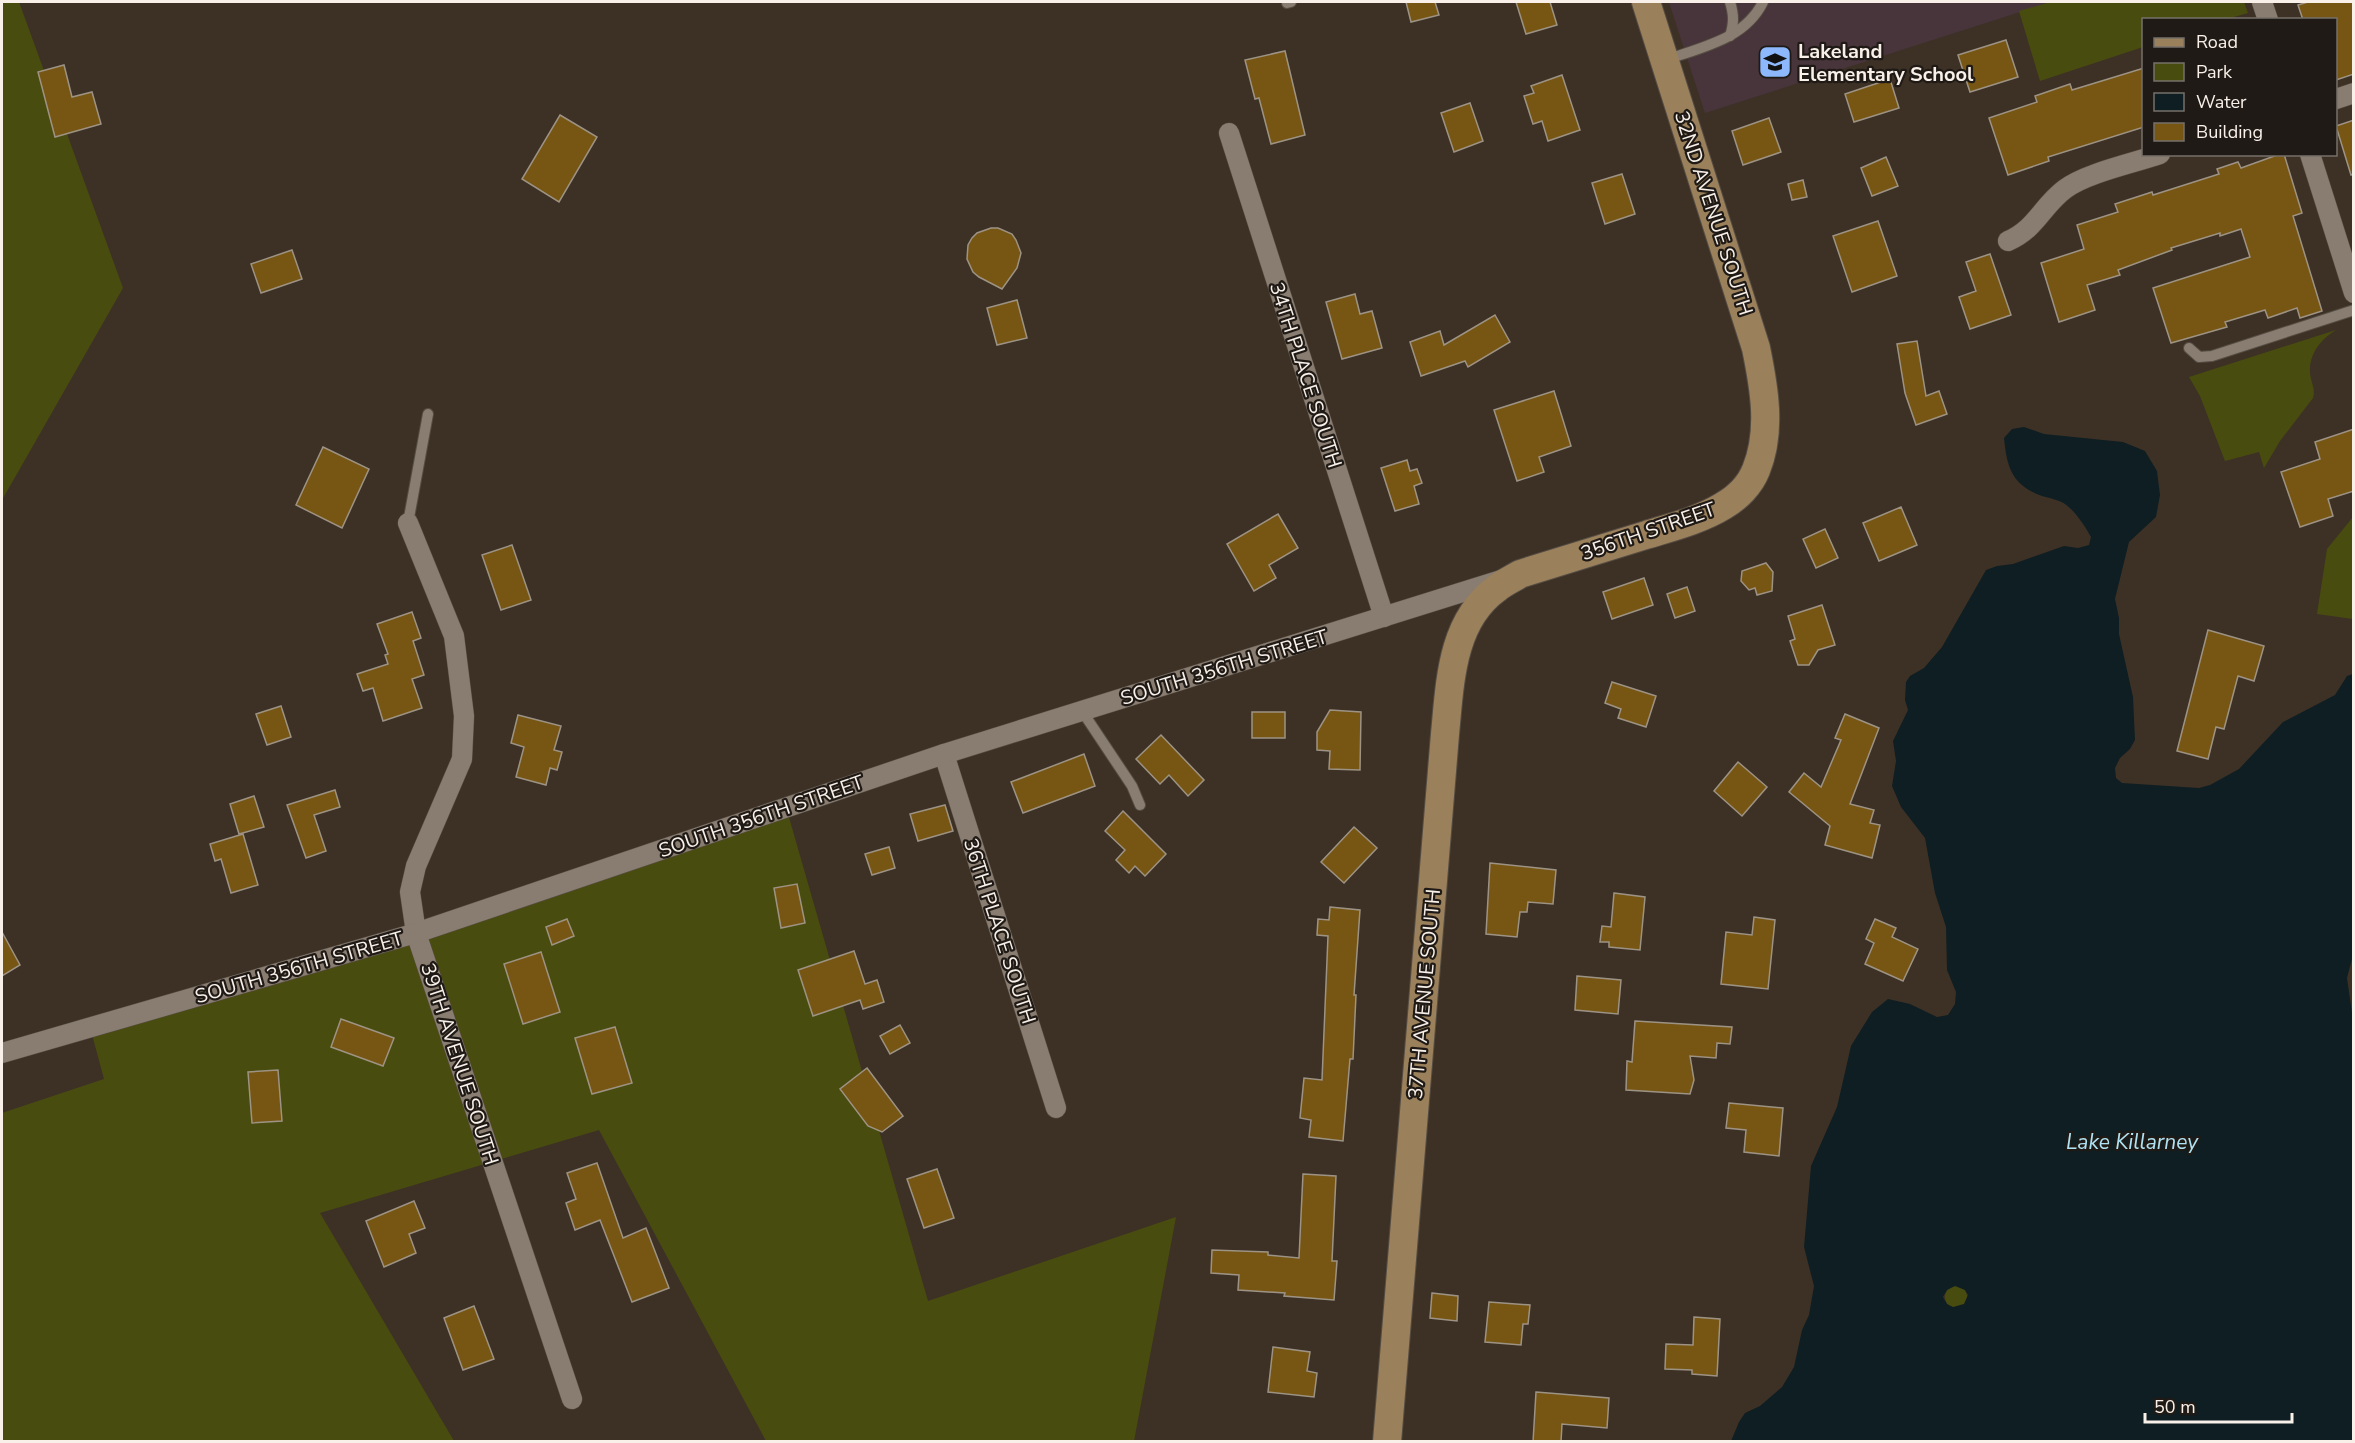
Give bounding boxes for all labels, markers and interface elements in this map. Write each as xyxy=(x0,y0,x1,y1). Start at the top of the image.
legend xyxy=(2142,18,2337,156)
text: Road xyxy=(2196,30,2238,54)
place label: Lakeland Elementary School xyxy=(1798,38,1974,88)
school or university icon: Lakeland Elementary School xyxy=(1757,44,1793,80)
text: Park xyxy=(2196,60,2233,84)
text: Water xyxy=(2196,90,2247,114)
street label: 32ND AVENUE SOUTH xyxy=(1668,108,1759,319)
text: Building xyxy=(2196,120,2263,144)
street label: 34TH PLACE SOUTH xyxy=(1263,279,1348,471)
street label: 356TH STREET xyxy=(1577,496,1719,567)
street label: SOUTH 356TH STREET xyxy=(1117,623,1331,712)
street label: SOUTH 356TH STREET xyxy=(655,769,867,864)
street label: 36TH PLACE SOUTH xyxy=(957,835,1042,1027)
street label: 37TH AVENUE SOUTH xyxy=(1402,888,1447,1100)
street label: SOUTH 356TH STREET xyxy=(192,925,406,1010)
street label: 39TH AVENUE SOUTH xyxy=(414,960,505,1169)
water label: Lake Killarney xyxy=(2066,1128,2199,1156)
scale bar xyxy=(2145,1386,2292,1424)
text: 50 m xyxy=(2154,1395,2196,1419)

